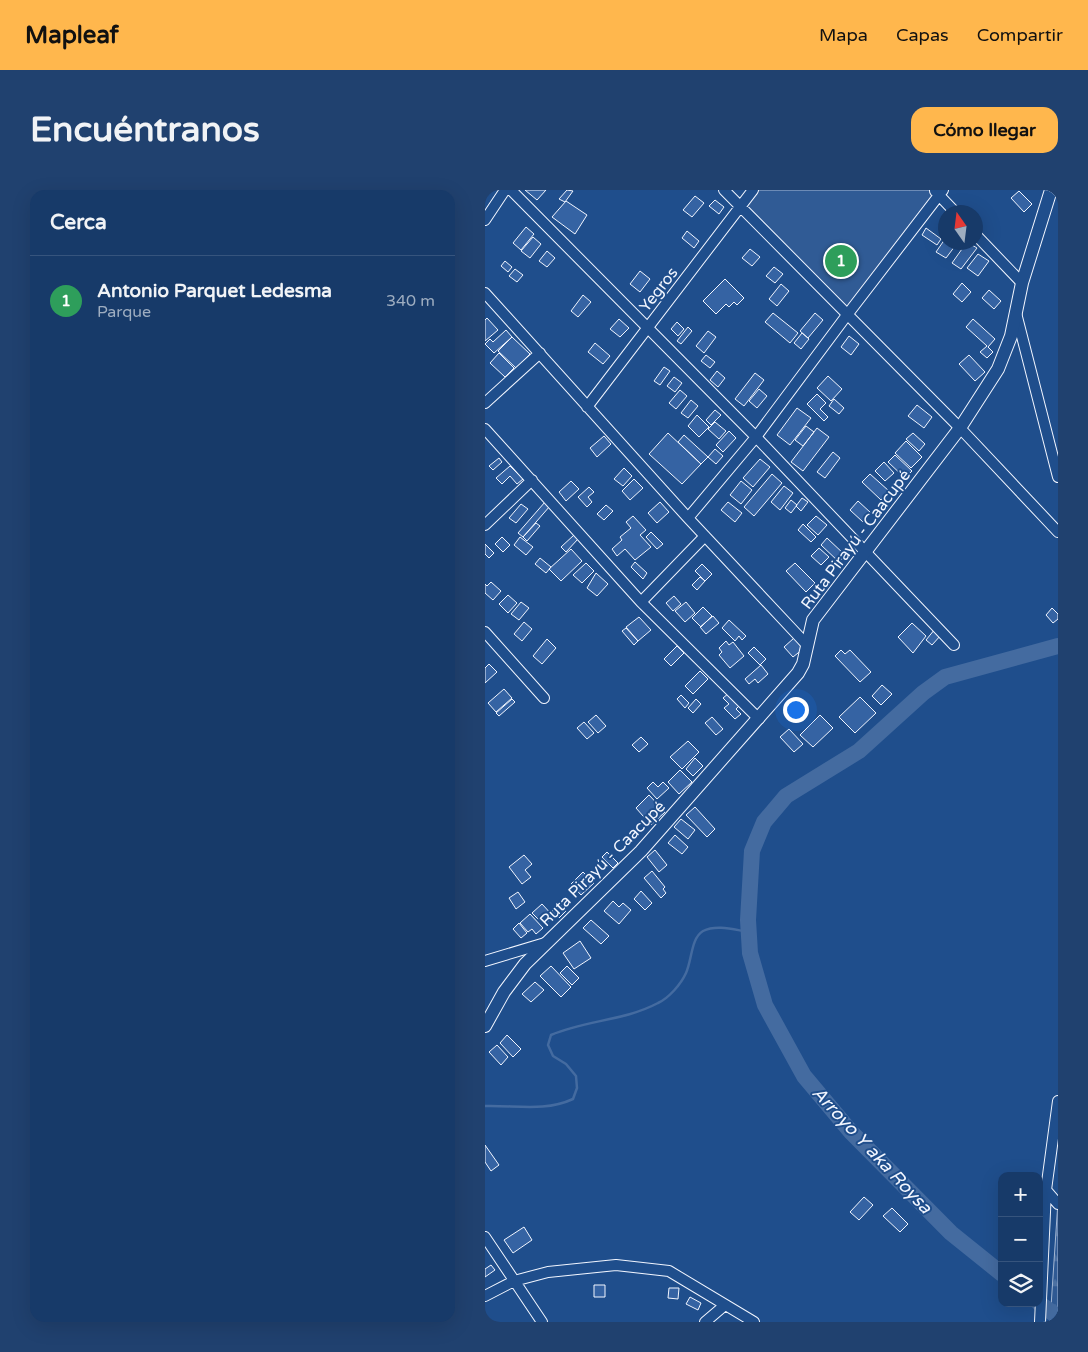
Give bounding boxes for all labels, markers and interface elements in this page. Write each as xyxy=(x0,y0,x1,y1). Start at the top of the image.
text: Mapleaf xyxy=(25,21,119,50)
text: Mapa xyxy=(819,24,868,46)
text: Capas xyxy=(896,24,949,46)
text: Compartir xyxy=(977,24,1063,46)
button: Cómo llegar xyxy=(911,107,1058,153)
text: Encuéntranos xyxy=(30,109,260,151)
north arrow xyxy=(938,205,983,250)
text: Cerca xyxy=(50,210,107,235)
pin: 1 xyxy=(825,242,857,280)
street label: Yegros xyxy=(635,263,683,316)
text: Antonio Parquet Ledesma xyxy=(97,280,332,302)
text: 1 xyxy=(61,291,71,311)
text: 340 m xyxy=(386,291,435,311)
text: Parque xyxy=(97,302,151,322)
street label: Ruta Pirayú - Caacupé xyxy=(797,466,915,613)
your location xyxy=(783,697,809,723)
street label: Ruta Pirayú - Caacupé xyxy=(536,797,670,931)
water label: Arroyo Y aka Roysa xyxy=(807,1082,937,1219)
map controls xyxy=(998,1172,1043,1307)
button: + xyxy=(998,1172,1043,1217)
button: − xyxy=(998,1217,1043,1262)
button: layers xyxy=(998,1262,1043,1307)

